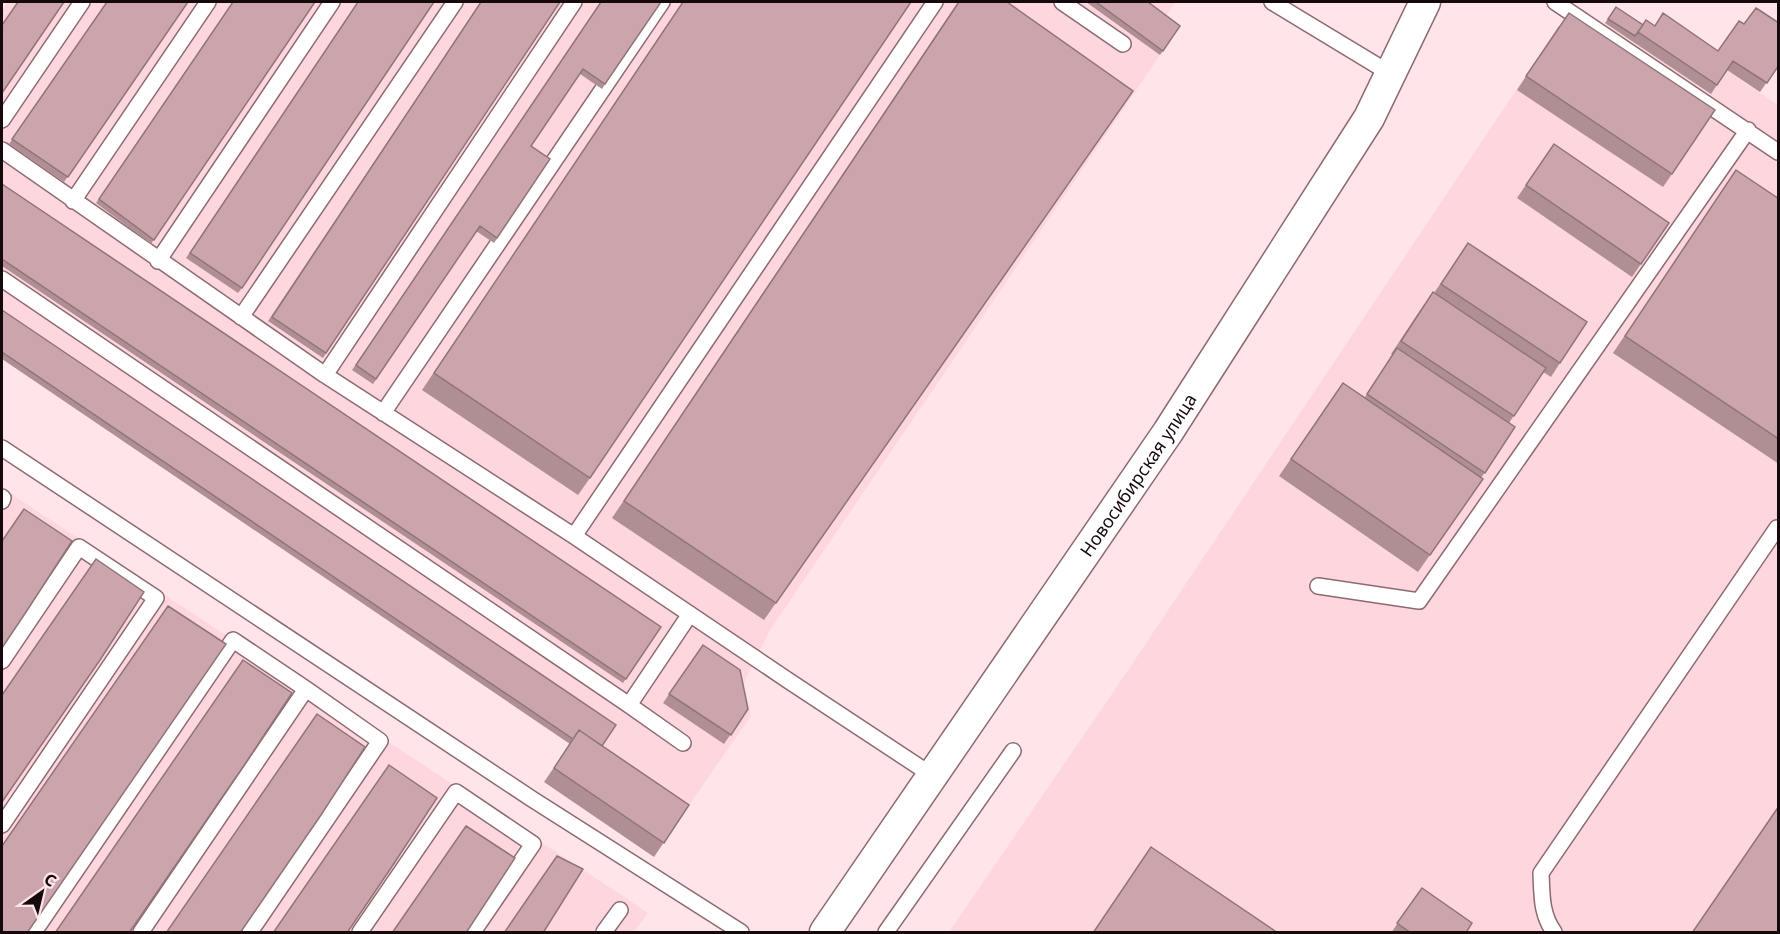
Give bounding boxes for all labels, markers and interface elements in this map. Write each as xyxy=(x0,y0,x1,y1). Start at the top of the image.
street label: Новосибирская улица xyxy=(1074,389,1202,561)
north arrow xyxy=(12,862,72,922)
text: С xyxy=(40,868,61,892)

